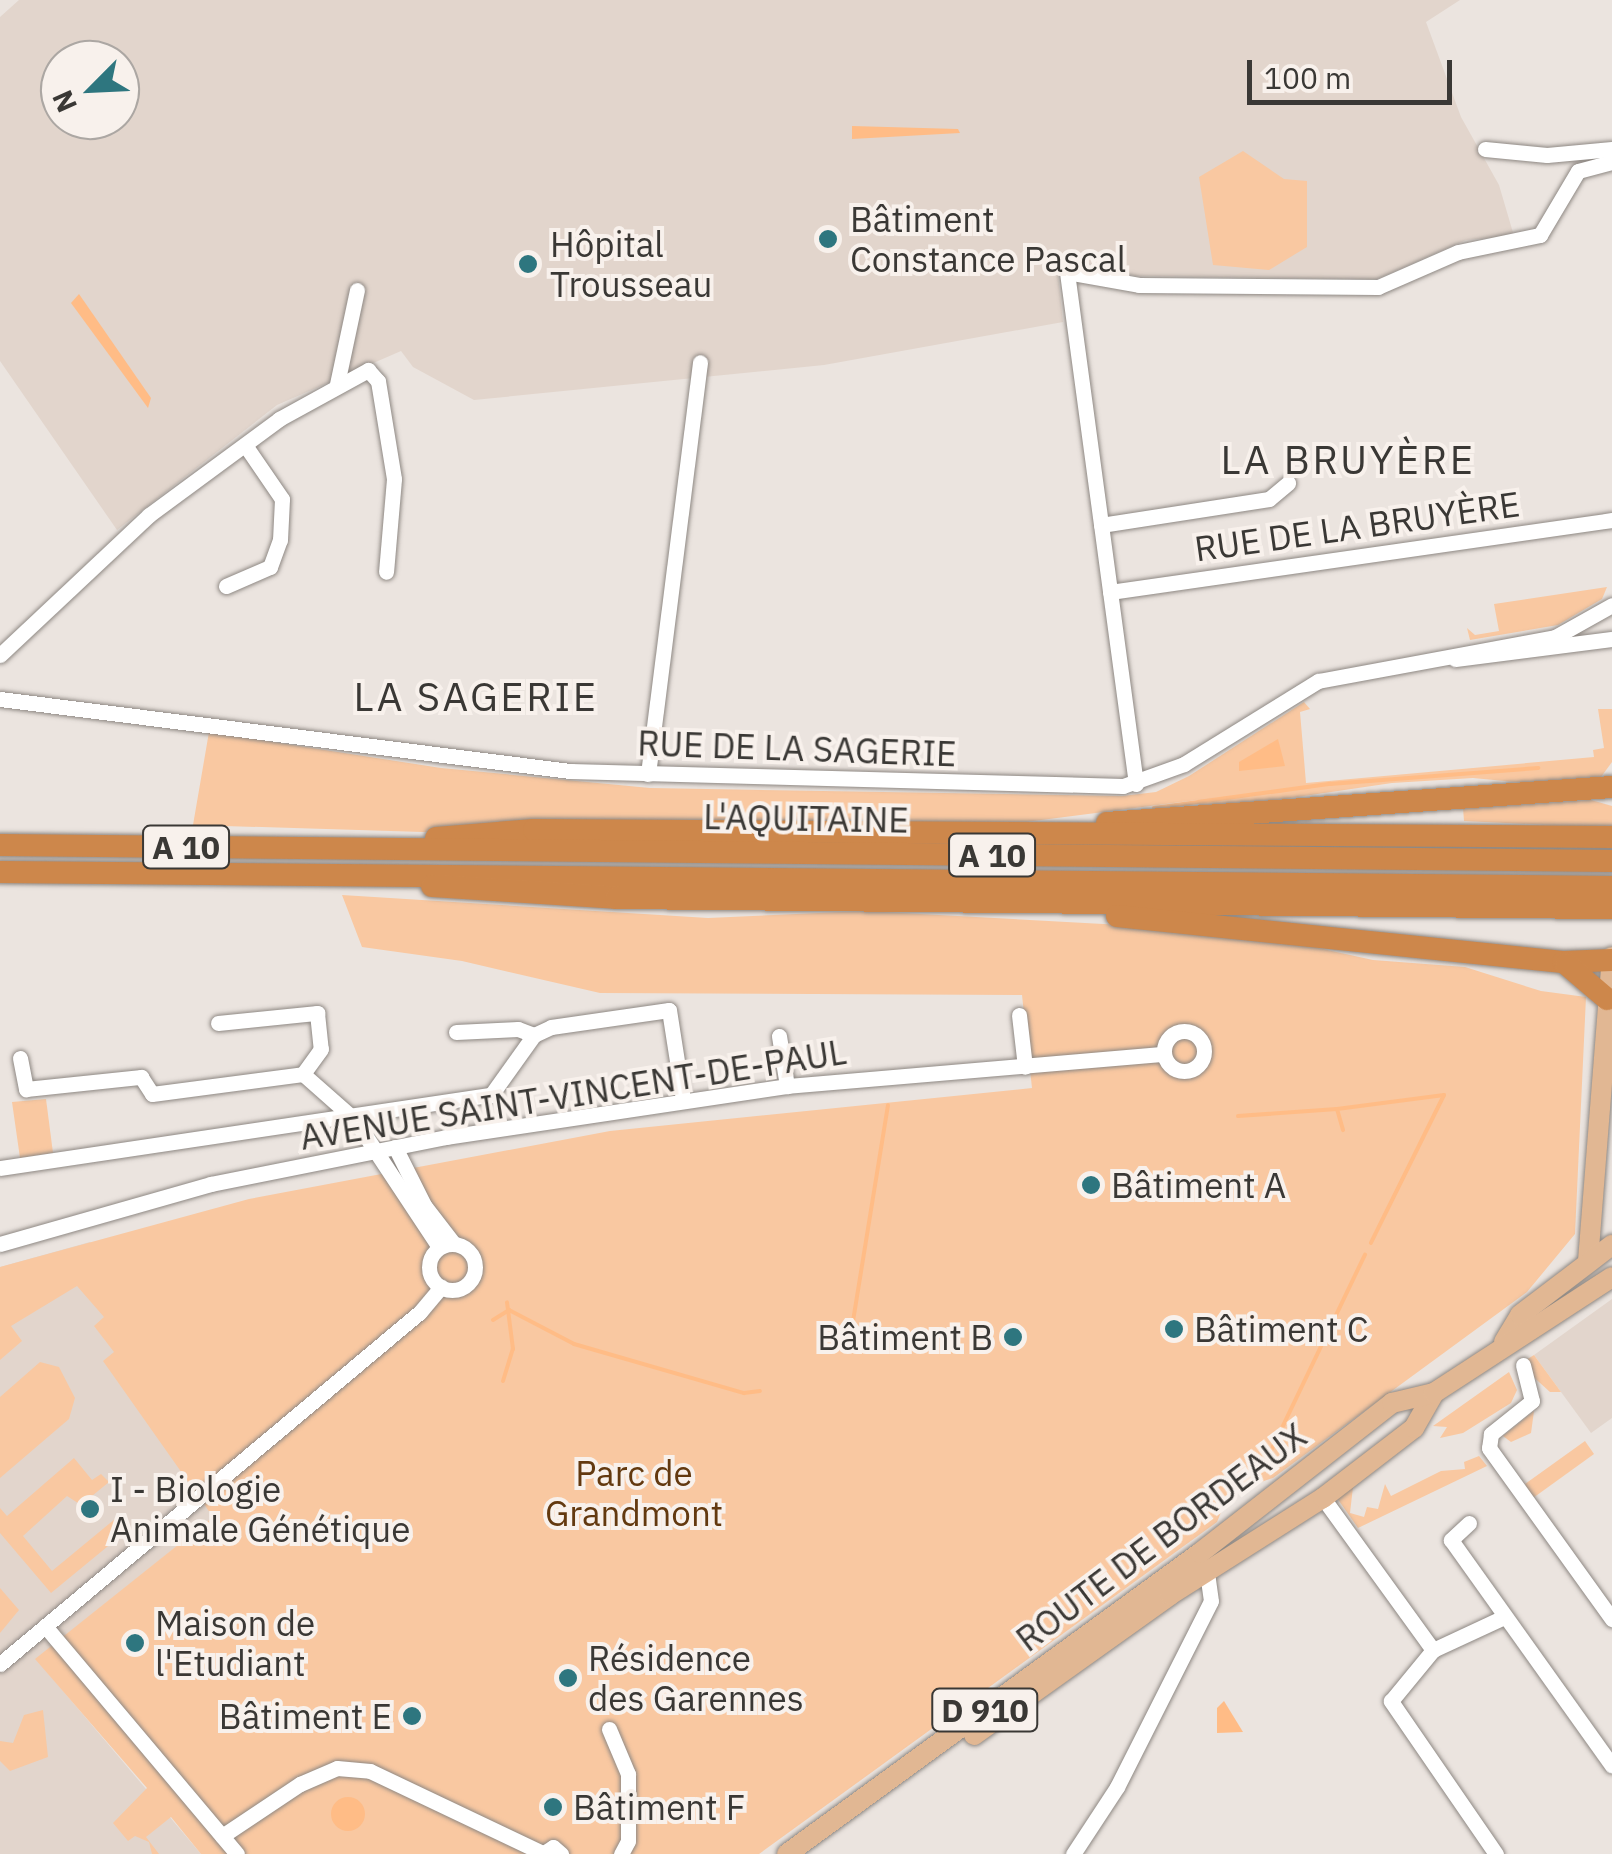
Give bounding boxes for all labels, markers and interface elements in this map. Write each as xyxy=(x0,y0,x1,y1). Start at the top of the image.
north arrow xyxy=(40,40,140,140)
scale bar xyxy=(1252,40,1457,102)
text: 100 m xyxy=(1264,58,1351,97)
text: N xyxy=(43,85,85,118)
place label: Bâtiment Constance Pascal xyxy=(850,198,1126,280)
place label: Hôpital Trousseau xyxy=(550,223,712,305)
marker: Bâtiment Constance Pascal xyxy=(815,226,841,252)
marker: Hôpital Trousseau xyxy=(515,251,541,277)
district label: LA BRUYÈRE xyxy=(1220,435,1476,483)
street label: RUE DE LA BRUYÈRE xyxy=(1192,482,1522,570)
district label: LA SAGERIE xyxy=(353,672,599,720)
street label: RUE DE LA SAGERIE xyxy=(637,721,957,775)
street label: L'AQUITAINE xyxy=(703,795,909,841)
road number: A 10 xyxy=(141,820,231,874)
road number: A 10 xyxy=(947,828,1037,882)
street label: AVENUE SAINT-VINCENT-DE-PAUL xyxy=(297,1030,849,1158)
place label: Bâtiment A xyxy=(1111,1164,1286,1206)
marker: Bâtiment A xyxy=(1080,1174,1102,1196)
place label: Bâtiment C xyxy=(1194,1308,1369,1350)
place label: Bâtiment B xyxy=(817,1316,993,1358)
marker: Bâtiment C xyxy=(1163,1318,1185,1340)
marker: Bâtiment B xyxy=(1002,1326,1024,1348)
street label: ROUTE DE BORDEAUX xyxy=(1008,1414,1314,1660)
park label: Parc de Grandmont xyxy=(545,1452,723,1534)
place label: I - Biologie Animale Génétique xyxy=(110,1468,410,1550)
marker: I - Biologie Animale Génétique xyxy=(79,1498,101,1520)
place label: Maison de l'Etudiant xyxy=(155,1602,315,1684)
marker: Maison de l'Etudiant xyxy=(124,1632,146,1654)
place label: Résidence des Garennes xyxy=(588,1637,804,1719)
marker: Résidence des Garennes xyxy=(557,1667,579,1689)
road number: D 910 xyxy=(930,1683,1040,1737)
place label: Bâtiment E xyxy=(219,1695,392,1737)
marker: Bâtiment E xyxy=(401,1705,423,1727)
place label: Bâtiment F xyxy=(573,1786,745,1828)
marker: Bâtiment F xyxy=(542,1796,564,1818)

